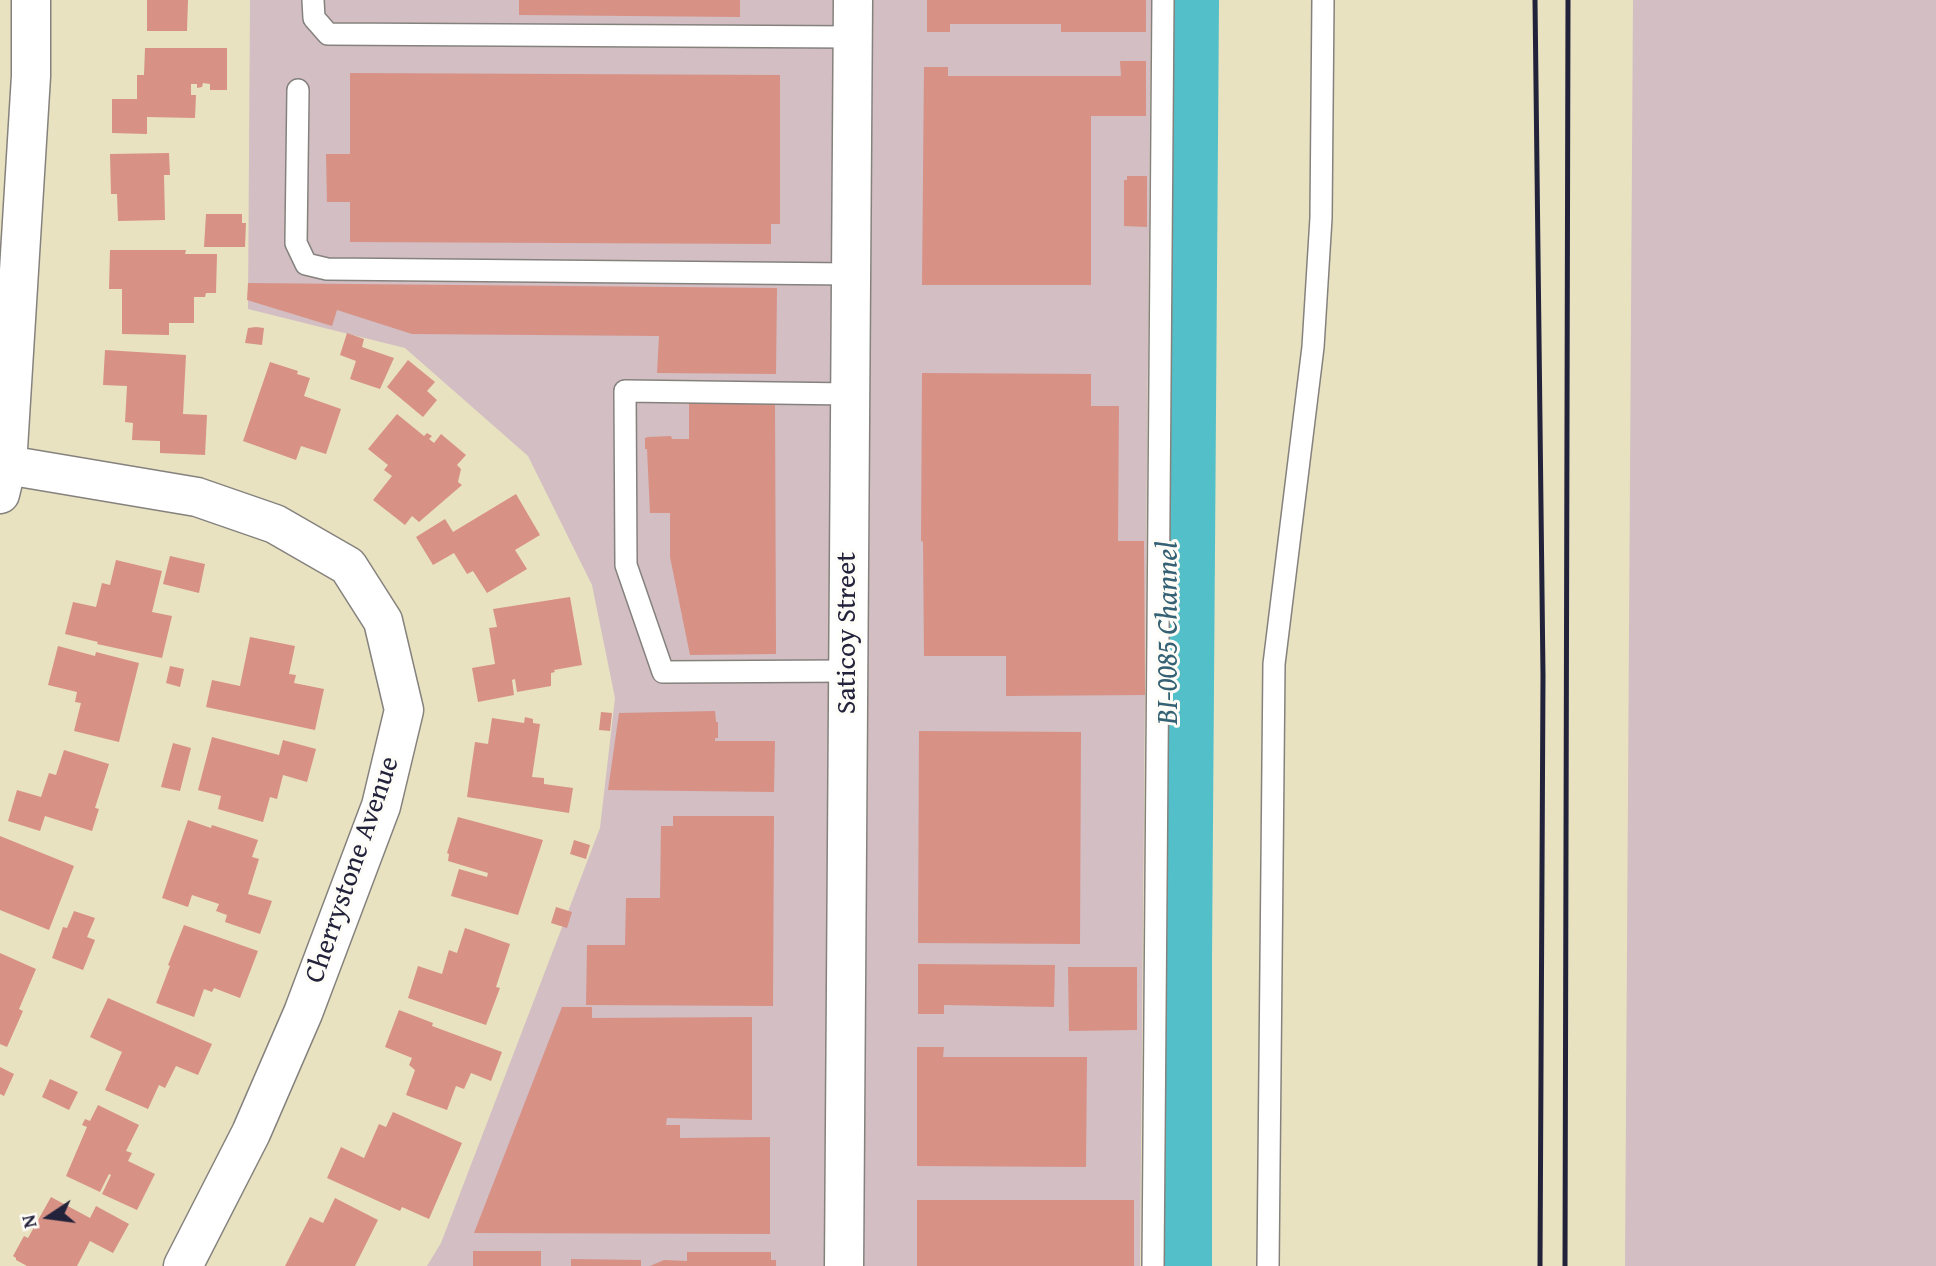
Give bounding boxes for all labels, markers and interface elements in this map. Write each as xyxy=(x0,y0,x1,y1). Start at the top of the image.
water label: BI-0085 Channel xyxy=(1151,541,1187,725)
street label: Saticoy Street xyxy=(831,552,865,714)
street label: Cherrystone Avenue xyxy=(298,752,408,988)
north arrow xyxy=(14,1182,84,1252)
text: N xyxy=(13,1212,44,1231)

